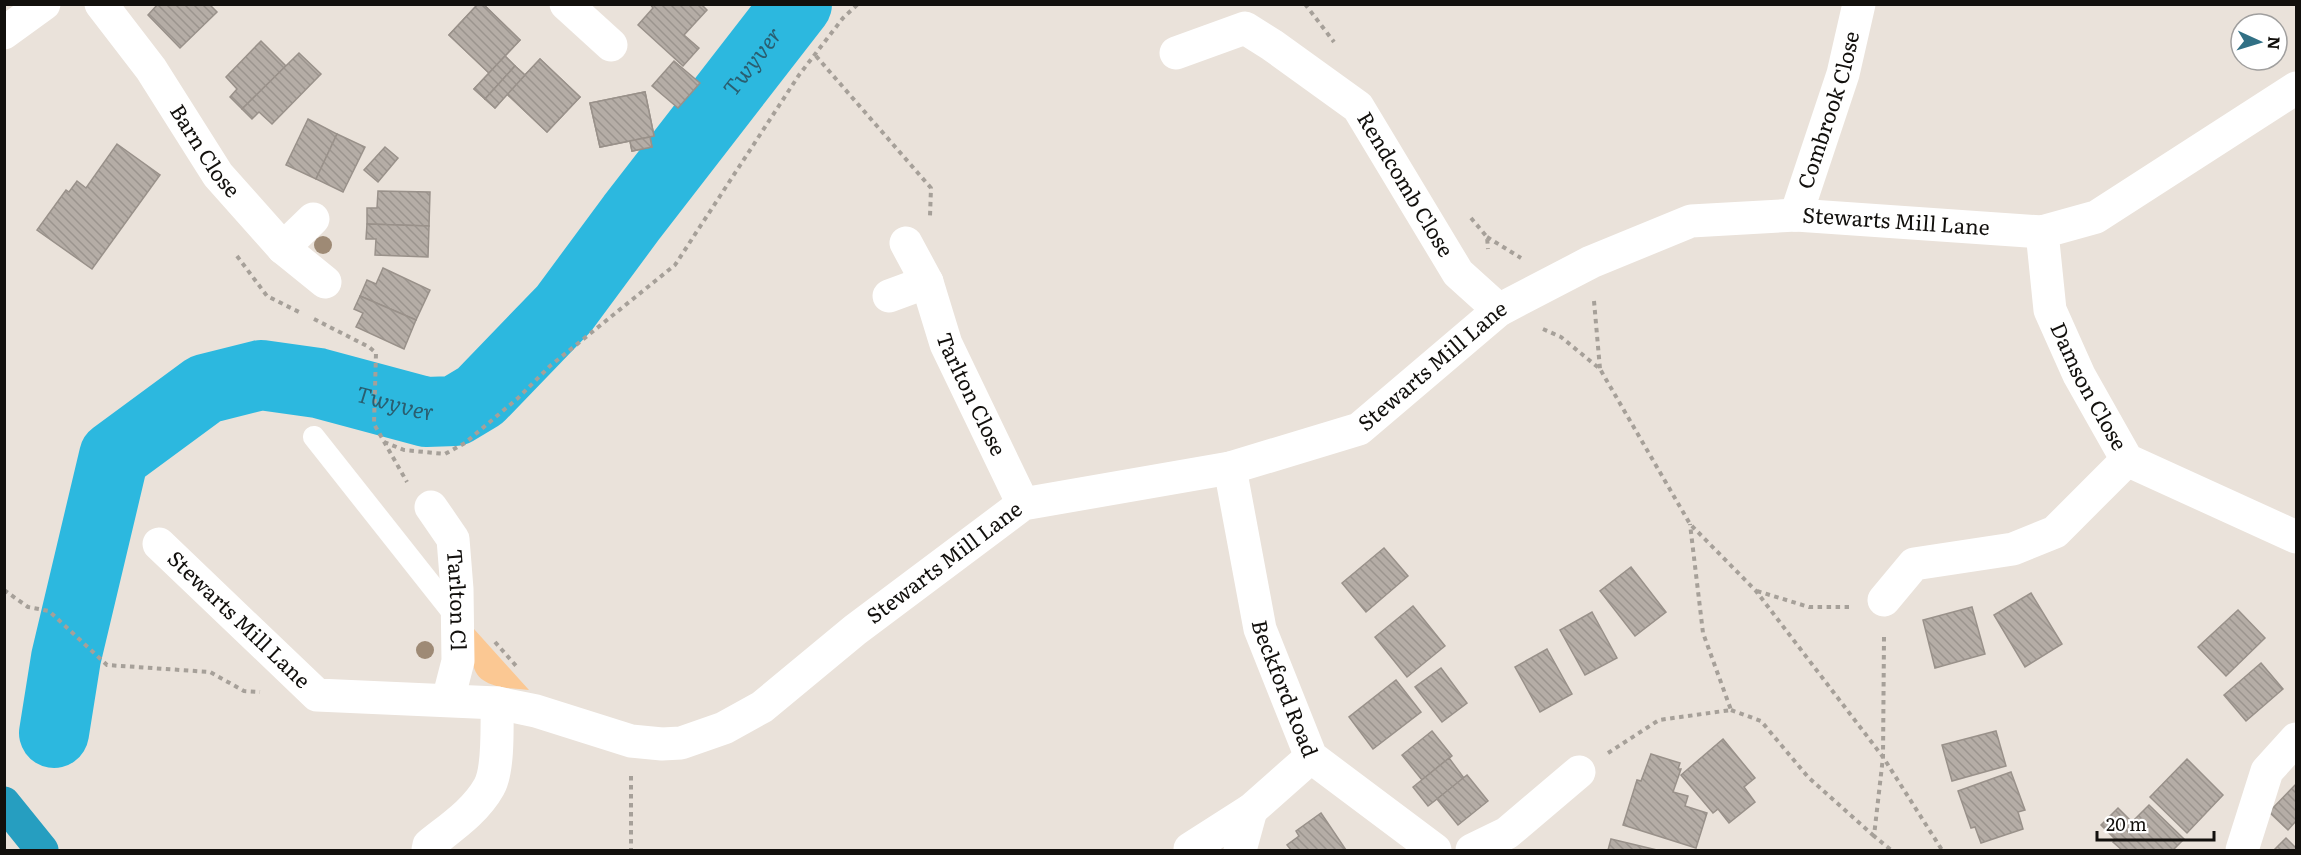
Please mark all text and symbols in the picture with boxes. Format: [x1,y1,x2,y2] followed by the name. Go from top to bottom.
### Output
[2229,12,2289,72] north arrow
[714,19,789,102] water label: Twyver
[1788,28,1865,192] street label: Combrook Close
[2263,36,2287,51] text: N
[164,97,249,203] street label: Barn Close
[1351,105,1463,262] street label: Rendcomb Close
[1802,197,1991,241] street label: Stewarts Mill Lane
[1350,291,1511,437] street label: Stewarts Mill Lane
[2044,317,2136,455] street label: Damson Close
[930,328,1015,460] street label: Tarlton Close
[353,376,434,427] water label: Twyver
[859,492,1027,629] street label: Stewarts Mill Lane
[162,542,319,694] street label: Stewarts Mill Lane
[441,548,476,651] street label: Tarlton Cl
[1246,617,1328,761] street label: Beckford Road
[2097,804,2214,842] scale bar
[2106,810,2147,837] text: 20 m

